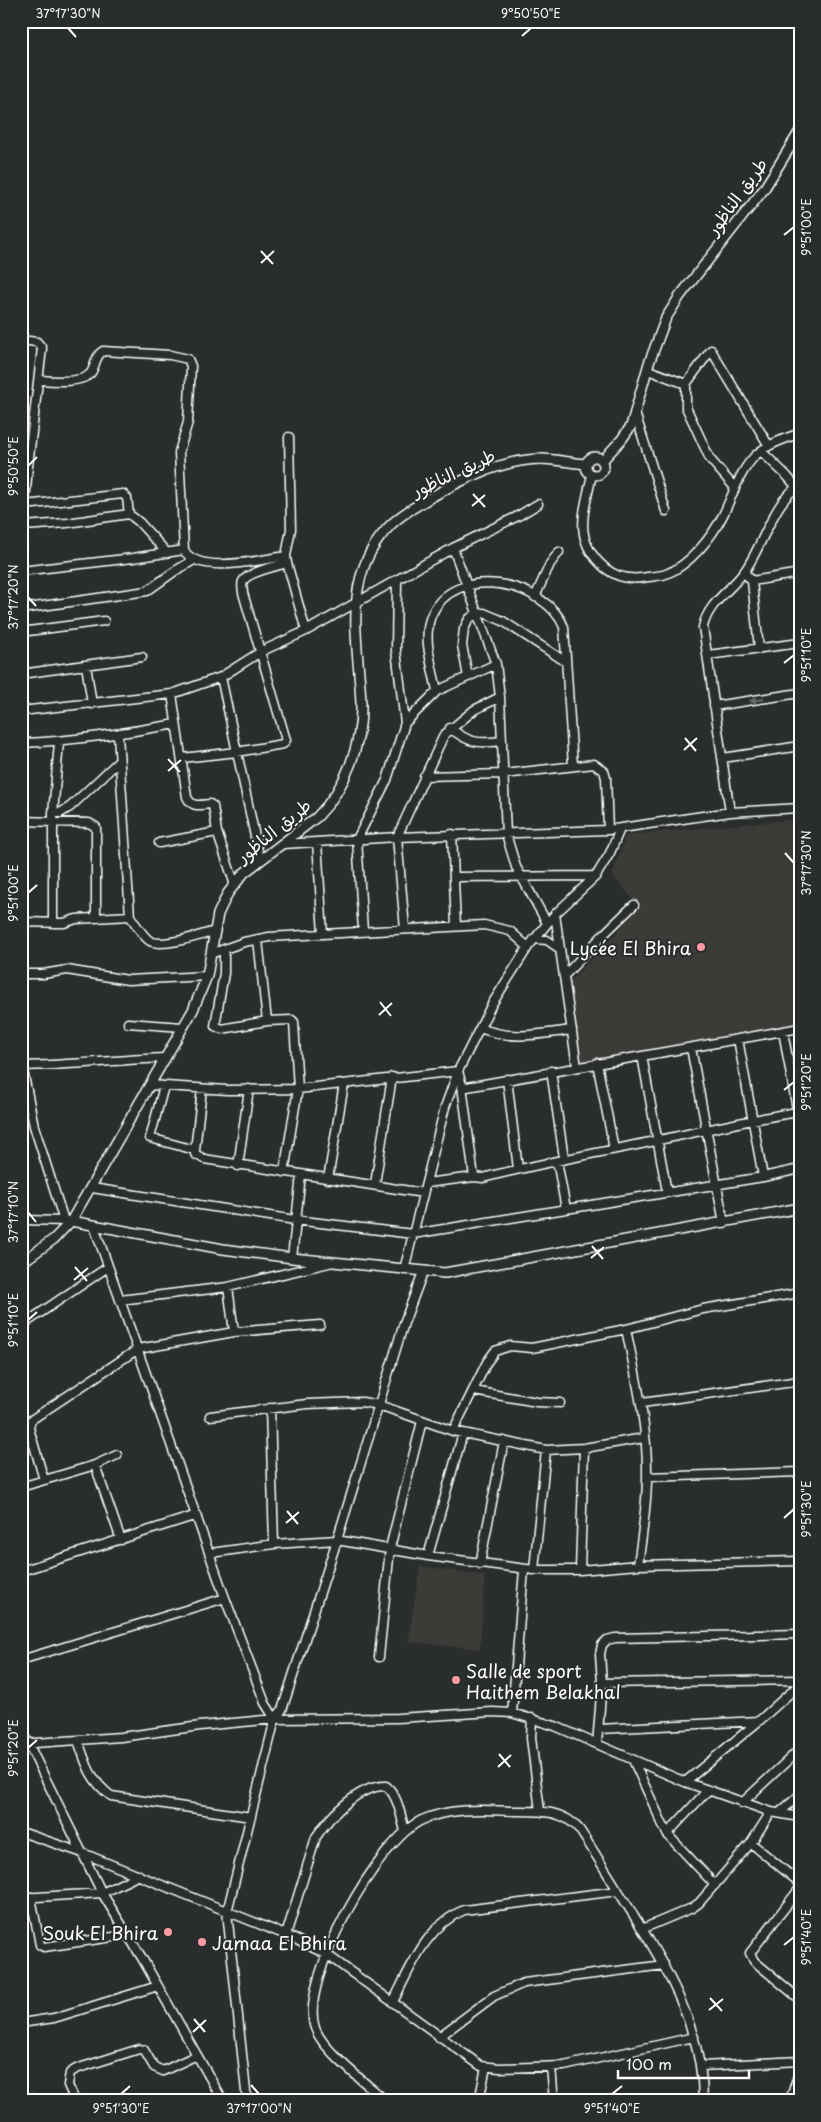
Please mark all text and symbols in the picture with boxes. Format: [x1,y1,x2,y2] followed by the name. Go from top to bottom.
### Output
[35,4,101,22] text: 37°17'30"N
[501,4,561,22] text: 9°50'50"E
[698,152,773,242] street label: طريق الناظور
[797,198,815,256] text: 9°51'00"E
[4,436,22,496] text: 9°50'50"E
[405,441,499,504] street label: طريق الناظور
[4,564,22,630] text: 37°17'20"N
[797,628,815,682] text: 9°51'10"E
[748,696,764,704] one-way arrow
[228,791,316,870] street label: طريق الناظور
[797,830,815,896] text: 37°17'30"N
[4,864,22,922] text: 9°51'00"E
[570,934,692,961] place label: Lycée El Bhira
[695,941,707,953] marker: Lycée El Bhira
[797,1053,815,1111] text: 9°51'20"E
[4,1181,22,1243] text: 37°17'10"N
[4,1293,22,1347] text: 9°51'10"E
[797,1481,815,1537] text: 9°51'30"E
[466,1657,621,1705] place label: Salle de sport Haithem Belakhal
[450,1674,462,1686] marker: Salle de sport Haithem Belakhal
[4,1719,22,1777] text: 9°51'20"E
[797,1909,815,1965] text: 9°51'40"E
[42,1919,159,1946] place label: Souk El Bhira
[162,1926,174,1938] marker: Souk El Bhira
[212,1929,347,1956] place label: Jamaa El Bhira
[196,1936,208,1948] marker: Jamaa El Bhira
[618,2047,750,2079] scale bar
[626,2052,672,2075] text: 100 m
[93,2099,149,2117] text: 9°51'30"E
[226,2099,292,2117] text: 37°17'00"N
[584,2099,640,2117] text: 9°51'40"E

